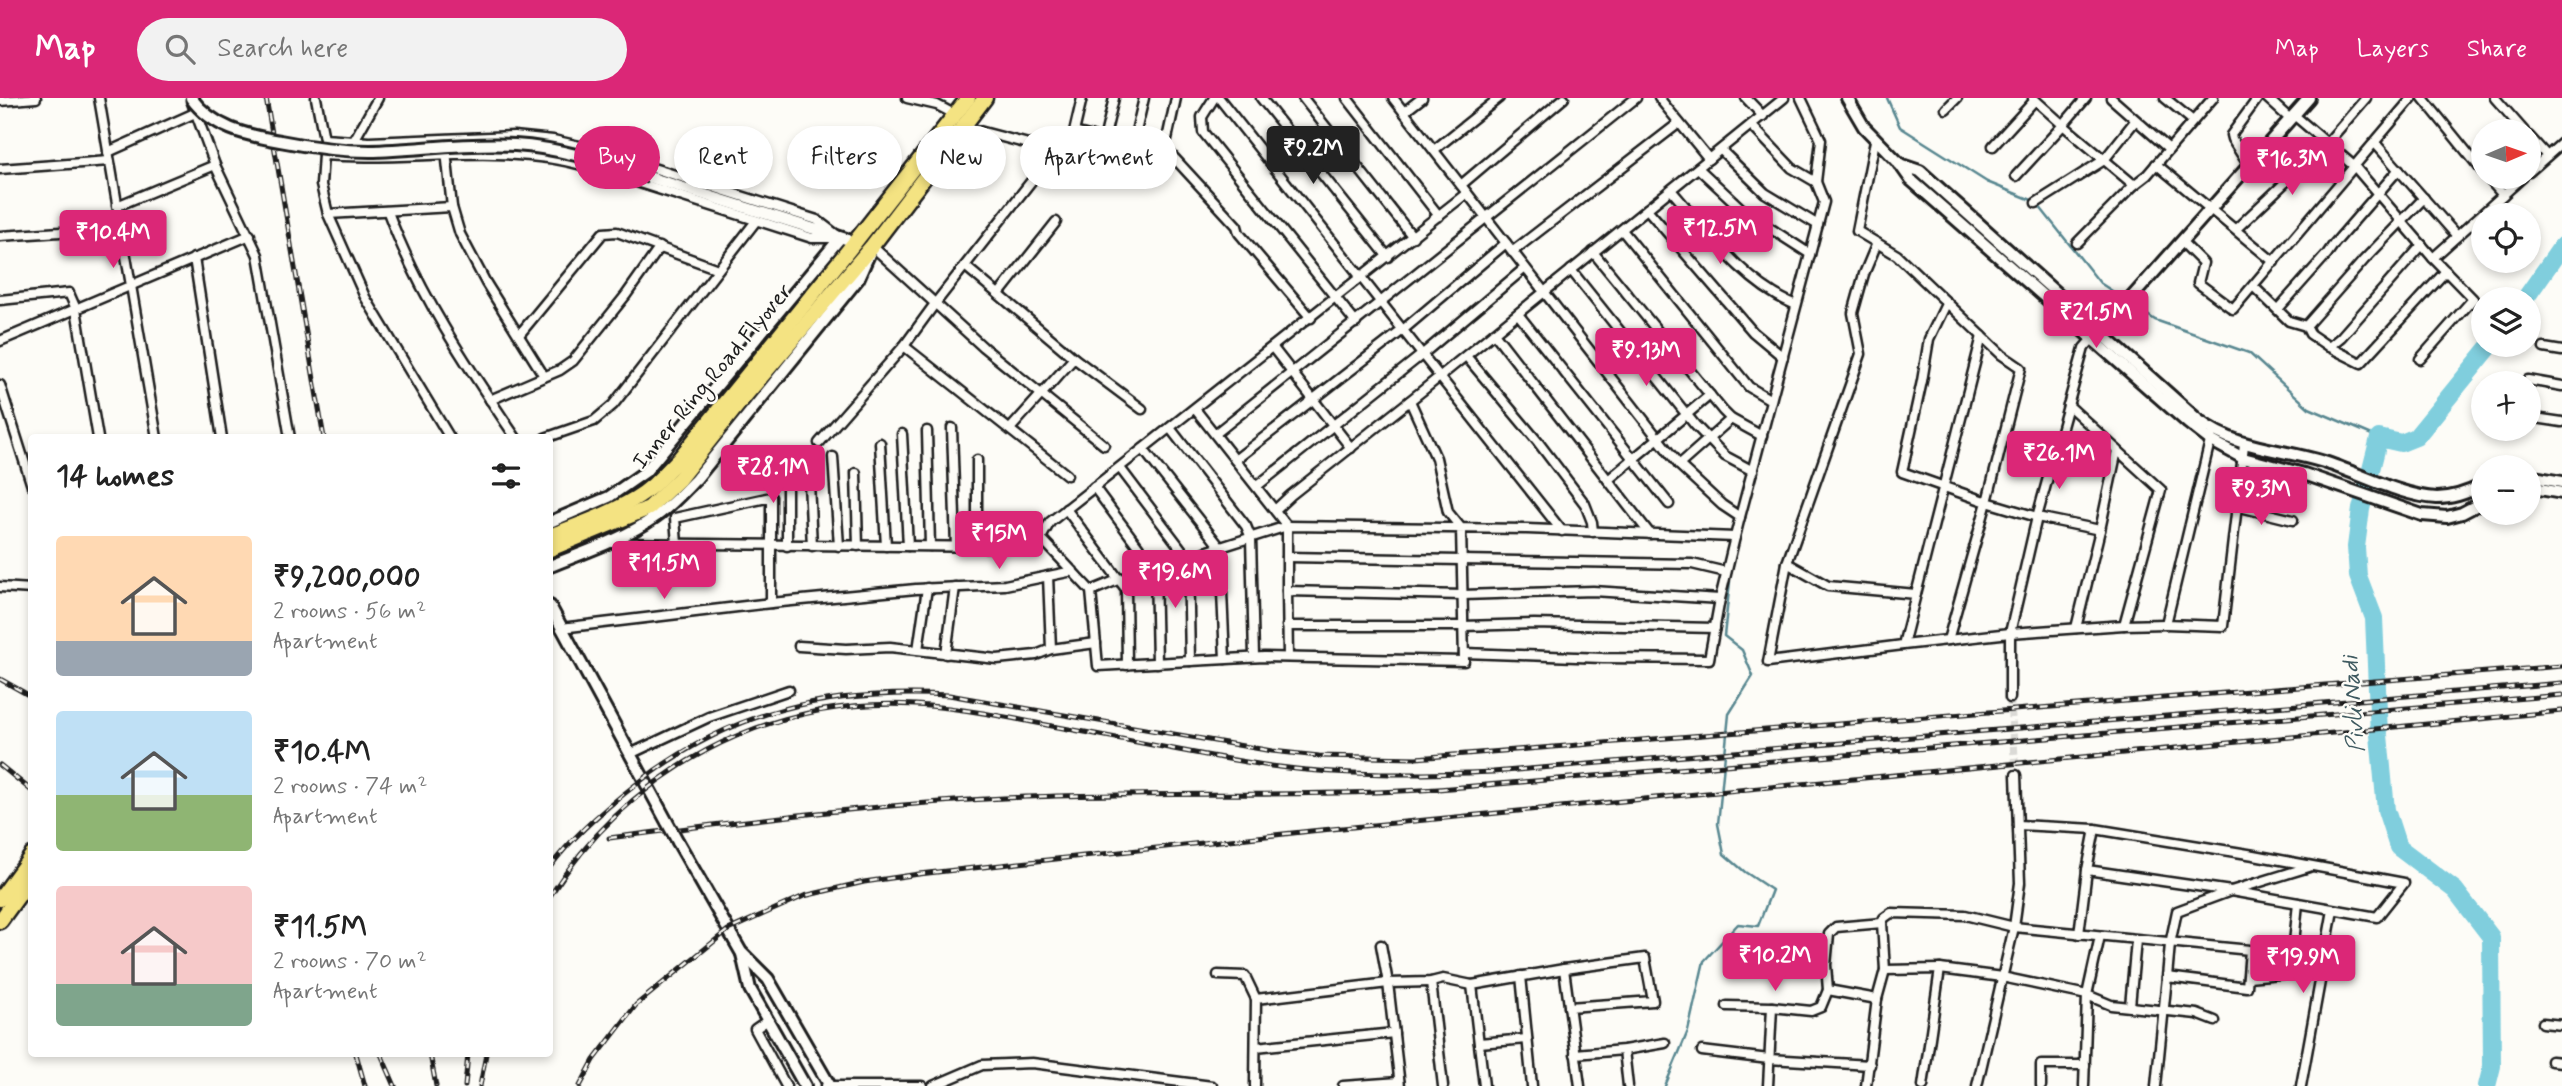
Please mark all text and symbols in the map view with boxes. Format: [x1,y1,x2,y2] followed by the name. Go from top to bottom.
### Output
[137,18,627,81] search box
[35,27,95,71] text: Map
[161,30,199,68] icon: search
[217,32,348,66] text: Search here
[2275,34,2319,65] text: Map
[2357,34,2429,65] text: Layers
[2467,34,2527,65] text: Share
[2471,119,2541,189] north arrow
[2471,119,2541,525] map controls
[574,126,660,189] chip: Buy
[674,126,773,189] chip: Rent
[787,126,902,189] chip: Filters
[916,126,1006,189] chip: New
[1020,126,1177,189] chip: Apartment
[1264,126,1362,186] pin: ₹9.2M
[1283,134,1343,164] text: ₹9.2M
[2235,138,2349,197] pin: ₹16.3M
[2256,145,2328,175] text: ₹16.3M
[2471,203,2541,273] button: locate
[1663,206,1777,266] pin: ₹12.5M
[56,211,170,270] pin: ₹10.4M
[1683,214,1757,244] text: ₹12.5M
[76,218,150,248] text: ₹10.4M
[626,277,802,478] street label: Inner Ring Road Flyover
[2471,287,2541,357] button: layers
[2039,290,2153,350] pin: ₹21.5M
[2059,298,2133,328] text: ₹21.5M
[1589,328,1703,388] pin: ₹9.13M
[1611,336,1681,366] text: ₹9.13M
[2471,371,2541,441] button: +
[2002,432,2116,491] pin: ₹26.1M
[2023,439,2095,469] text: ₹26.1M
[716,446,830,505] pin: ₹28.1M
[737,453,809,483] text: ₹28.1M
[2471,455,2541,525] button: −
[56,457,174,496] text: 14 homes
[487,457,525,495] icon: filters
[2212,468,2310,527] pin: ₹9.3M
[2231,475,2291,505] text: ₹9.3M
[958,512,1040,571] pin: ₹15M
[971,519,1027,549] text: ₹15M
[607,542,721,601] pin: ₹11.5M
[628,549,700,579] text: ₹11.5M
[1118,550,1232,610] pin: ₹19.6M
[273,558,420,597] text: ₹9,200,000
[1138,558,1212,588] text: ₹19.6M
[112,564,196,648] icon: home
[273,597,426,627] text: 2 rooms · 56 m²
[273,627,378,657] text: Apartment
[2335,653,2373,754] water label: Pivli Nadi
[273,733,371,772] text: ₹10.4M
[112,739,196,823] icon: home
[273,772,428,802] text: 2 rooms · 74 m²
[273,802,378,832] text: Apartment
[273,908,367,947] text: ₹11.5M
[112,914,196,998] icon: home
[1718,934,1832,993] pin: ₹10.2M
[2246,936,2360,995] pin: ₹19.9M
[1739,941,1811,971] text: ₹10.2M
[2266,943,2340,973] text: ₹19.9M
[273,947,427,977] text: 2 rooms · 70 m²
[273,977,378,1007] text: Apartment

